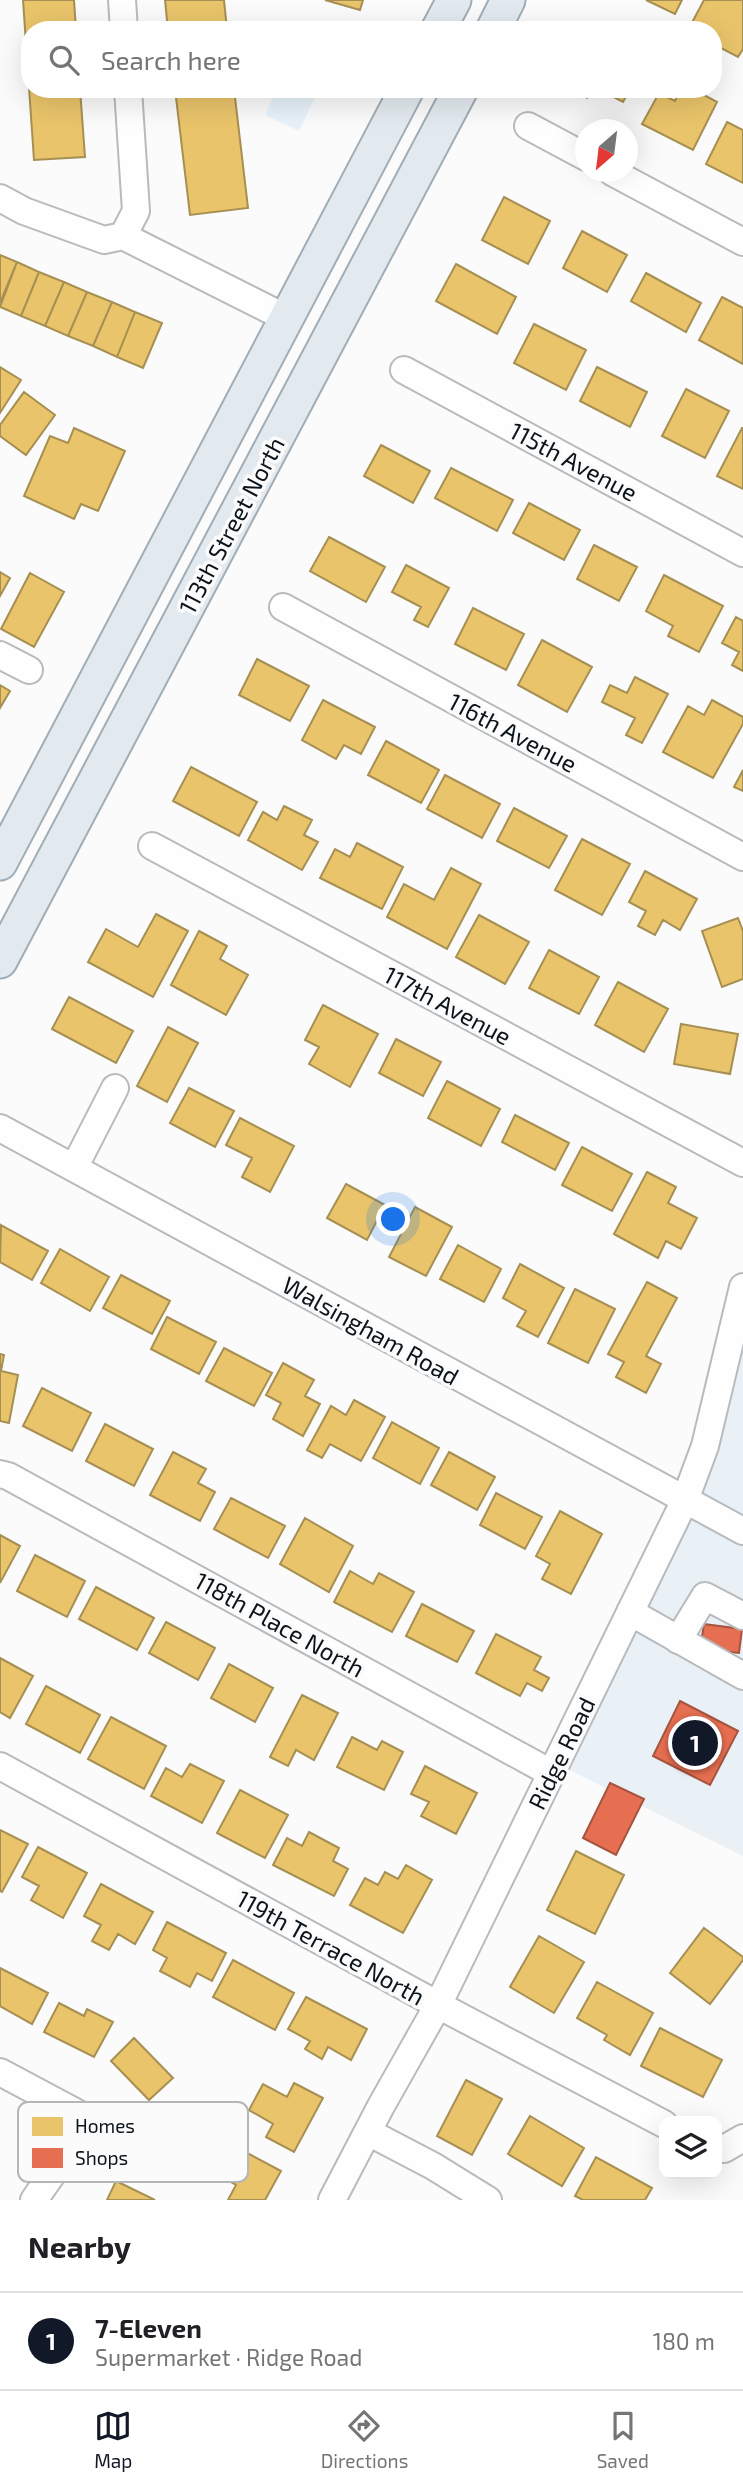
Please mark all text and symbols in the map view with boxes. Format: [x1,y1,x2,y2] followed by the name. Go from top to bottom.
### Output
[21,21,722,98] search box
[45,41,83,79] icon: search
[101,44,241,75] text: Search here
[575,119,638,182] north arrow
[505,415,643,507] street label: 115th Avenue
[172,432,290,618] street label: 113th Street North
[444,686,582,778] street label: 116th Avenue
[380,959,516,1051] street label: 117th Avenue
[376,1202,410,1236] your location
[278,1270,464,1390] street label: Walsingham Road
[190,1565,370,1683] street label: 118th Place North
[521,1692,601,1814] street label: Ridge Road
[672,1717,718,1769] pin: 1
[232,1883,430,2011] street label: 119th Terrace North
[18,2102,248,2182] legend
[75,2114,135,2137] text: Homes
[659,2116,722,2179] map controls
[659,2116,722,2179] button: layers
[75,2146,128,2169] text: Shops
[28,2228,131,2264] text: Nearby
[95,2312,202,2343] text: 7-Eleven
[46,2327,56,2355] text: 1
[653,2327,715,2355] text: 180 m
[95,2343,362,2371] text: Supermarket · Ridge Road
[94,2407,132,2472] tab: Map
[321,2407,408,2472] tab: Directions
[597,2407,649,2472] tab: Saved

